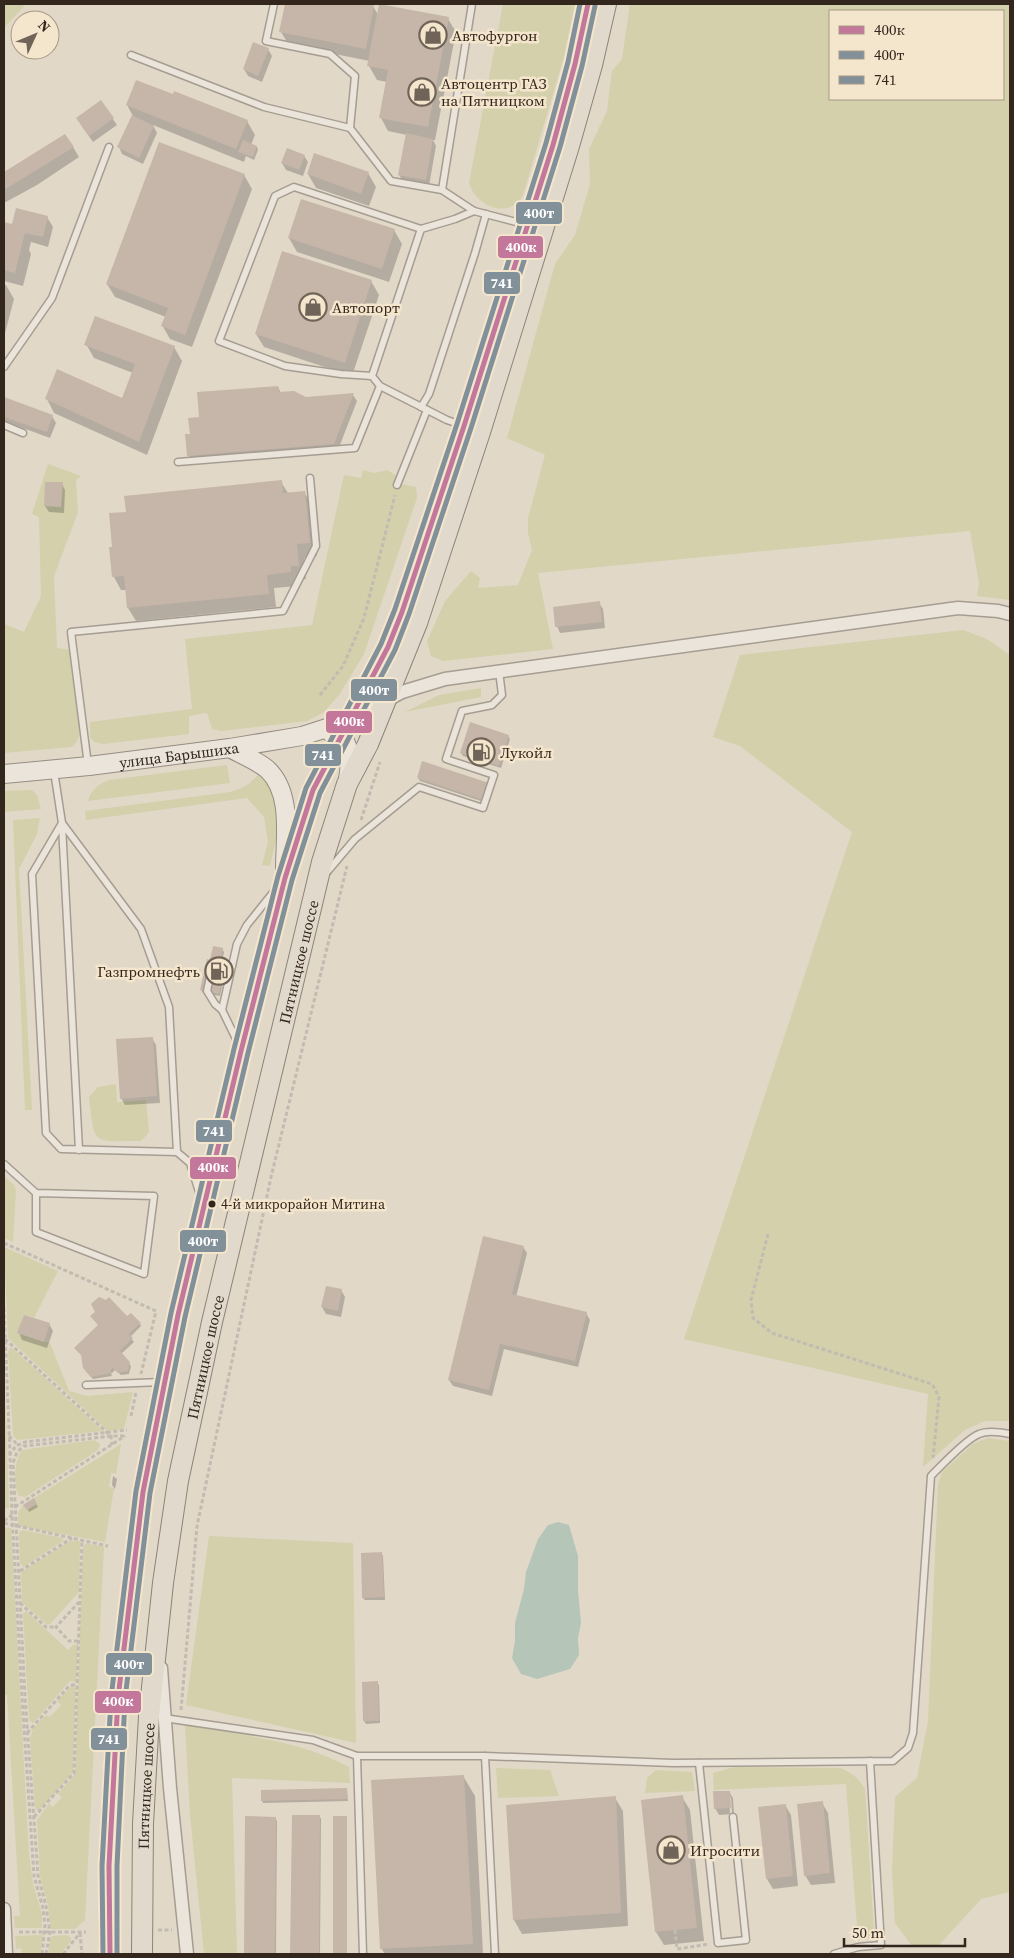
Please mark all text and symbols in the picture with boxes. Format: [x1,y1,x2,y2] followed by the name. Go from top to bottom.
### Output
[10,10,60,60] north arrow
[829,10,1004,100] legend
[34,15,55,37] text: N
[874,19,906,40] text: 400к
[418,20,448,50] shop icon: Автофургон
[452,25,538,46] place label: Автофургон
[874,44,905,65] text: 400т
[874,69,897,90] text: 741
[441,73,547,111] place label: Автоцентр ГАЗ на Пятницком
[407,77,437,107] shop icon: Автоцентр ГАЗ на Пятницком
[515,201,563,225] line badge: 400т
[524,203,554,223] text: 400т
[497,235,544,259] line badge: 400к
[506,237,537,257] text: 400к
[483,271,521,295] line badge: 741
[491,273,513,293] text: 741
[298,292,328,322] shop icon: Автопорт
[332,297,400,318] place label: Автопорт
[350,678,398,702] line badge: 400т
[359,680,389,700] text: 400т
[325,710,373,734] line badge: 400к
[334,711,365,731] text: 400к
[118,736,241,773] street label: улица Барышиха
[466,737,496,767] fuel station icon: Лукойл
[500,742,552,763] place label: Лукойл
[304,743,342,767] line badge: 741
[312,745,334,765] text: 741
[273,897,323,1026] street label: Пятницкое шоссе
[204,956,234,986] fuel station icon: Газпромнефть
[97,961,200,982] place label: Газпромнефть
[195,1119,233,1143] line badge: 741
[203,1121,225,1141] text: 741
[189,1156,237,1180] line badge: 400к
[198,1157,229,1177] text: 400к
[221,1194,386,1214] place label: 4-й микрорайон Митина
[207,1199,217,1209] marker: 4-й микрорайон Митина
[179,1229,227,1253] line badge: 400т
[188,1231,218,1251] text: 400т
[181,1292,229,1421] street label: Пятницкое шоссе
[105,1652,153,1676] line badge: 400т
[114,1654,144,1674] text: 400т
[94,1690,142,1714] line badge: 400к
[103,1691,134,1711] text: 400к
[132,1722,159,1849] street label: Пятницкое шоссе
[90,1727,128,1751] line badge: 741
[98,1729,120,1749] text: 741
[656,1835,686,1865] shop icon: Игросити
[690,1840,760,1861] place label: Игросити
[844,1916,965,1948] scale bar
[852,1922,884,1943] text: 50 m

